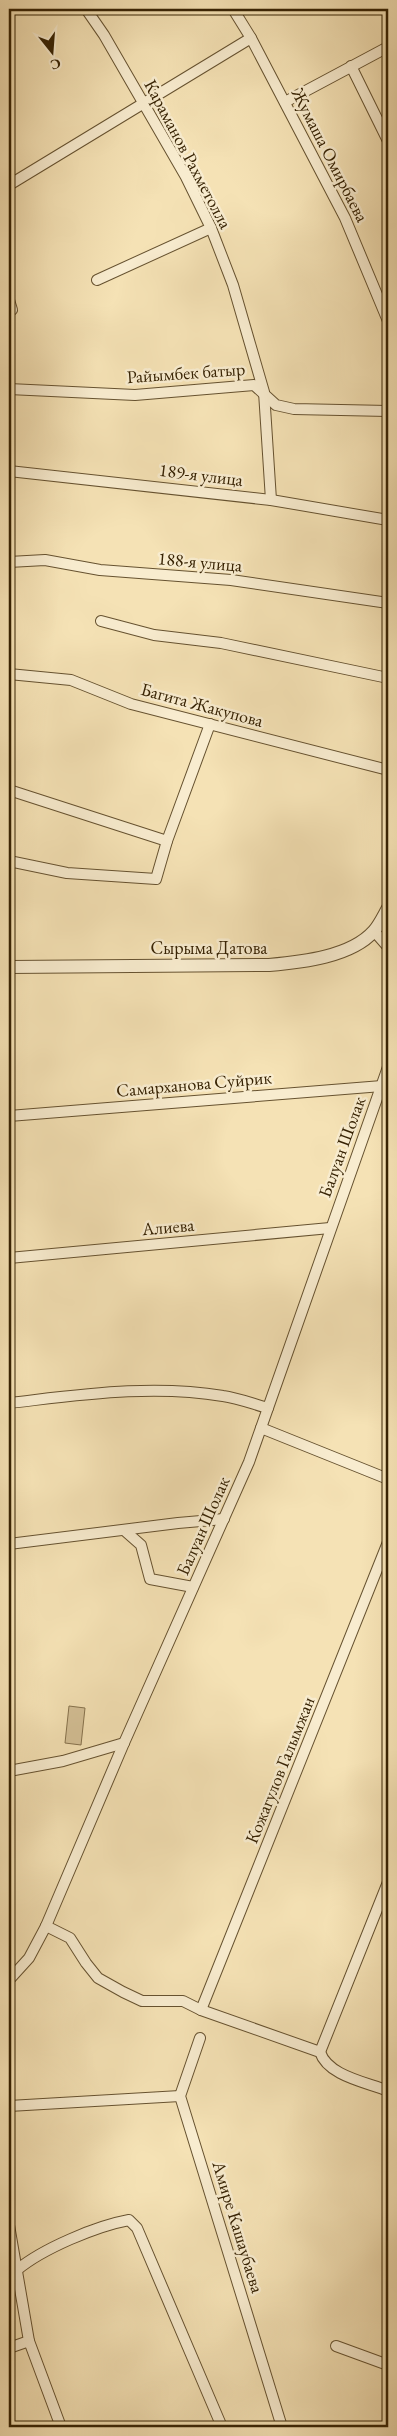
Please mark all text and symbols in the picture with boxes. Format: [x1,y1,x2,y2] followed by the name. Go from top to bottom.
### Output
[28,28,78,78] north arrow
[48,54,63,75] text: С
[139,75,238,233] street label: Караманов Рахметолла
[286,83,375,226] street label: Жумаша Омирбаева
[126,357,246,388] street label: Райымбек батыр
[158,458,245,491] street label: 189-я улица
[157,546,244,577] street label: 188-я улица
[138,677,267,732] street label: Багита Жакупова
[150,936,268,959] street label: Сырыма Датова
[115,1065,273,1102] street label: Самарханова Суйрик
[313,1093,371,1200] street label: Балуан Шолак
[140,1213,196,1240] street label: Алиева
[171,1472,235,1579] street label: Балуан Шолак
[240,1693,320,1847] street label: Кожагулов Галымжан
[207,2157,270,2296] street label: Амире Кашаубаева

